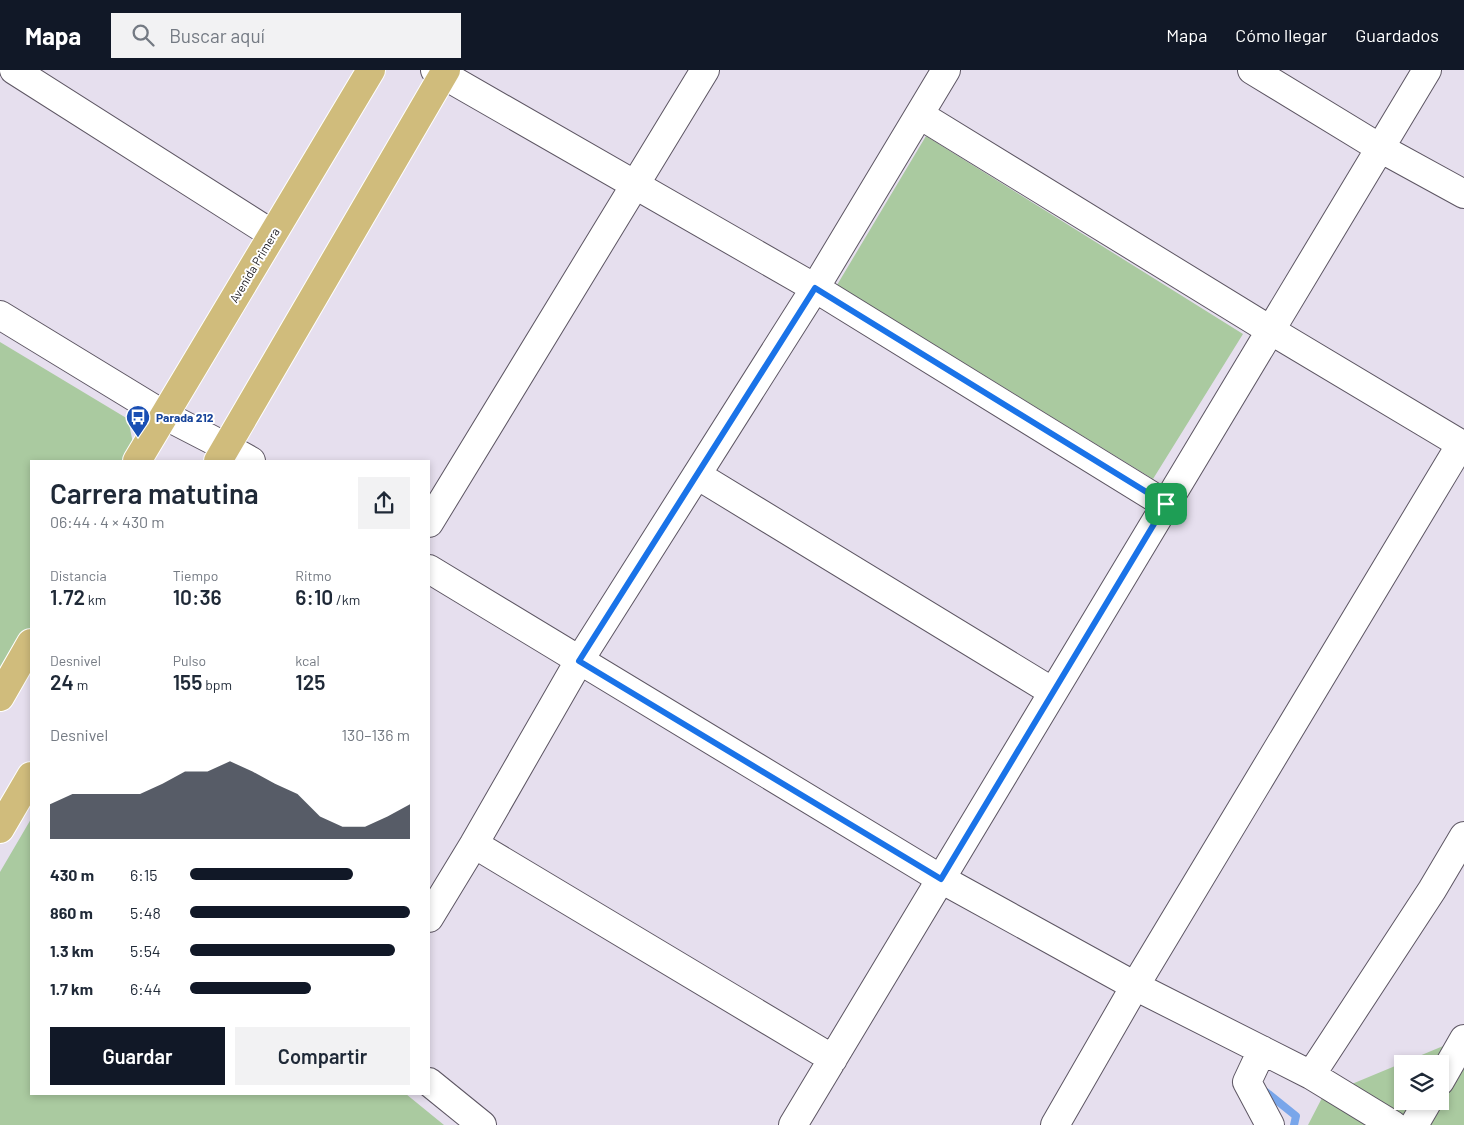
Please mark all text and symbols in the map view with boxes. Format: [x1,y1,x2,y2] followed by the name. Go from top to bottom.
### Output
[111,13,461,58] search box
[25,21,81,50] text: Mapa
[129,21,157,49] icon: search
[169,24,265,47] text: Buscar aquí
[1166,24,1207,46] text: Mapa
[1235,24,1327,46] text: Cómo llegar
[1355,24,1439,46] text: Guardados
[226,225,282,305] street label: Avenida Primera
[125,404,151,438] bus stop icon: Parada 212
[156,410,214,424] place label: Parada 212
[50,476,259,510] text: Carrera matutina
[358,477,410,529] button: share
[1145,483,1187,525] pin
[1152,490,1180,518] icon: arrive
[50,512,165,531] text: 06:44 · 4 × 430 m
[50,567,107,584] text: Distancia
[173,567,218,584] text: Tiempo
[295,567,332,584] text: Ritmo
[50,584,85,609] text: 1.72
[173,584,222,609] text: 10:36
[295,584,333,609] text: 6:10
[85,591,106,608] text: km
[333,591,360,608] text: /km
[50,652,101,669] text: Desnivel
[173,652,206,669] text: Pulso
[295,652,320,669] text: kcal
[50,669,74,694] text: 24
[173,669,202,694] text: 155
[295,669,325,694] text: 125
[74,676,88,693] text: m
[202,676,232,693] text: bpm
[50,725,108,744] text: Desnivel
[341,725,410,744] text: 130–136 m
[50,865,94,884] text: 430 m
[130,865,158,884] text: 6:15
[50,903,93,922] text: 860 m
[130,903,161,922] text: 5:48
[50,941,94,960] text: 1.3 km
[130,941,161,960] text: 5:54
[50,979,93,998] text: 1.7 km
[130,979,161,998] text: 6:44
[50,1027,225,1085] button: Guardar
[235,1027,410,1085] button: Compartir
[1394,1055,1449,1110] map controls
[1394,1055,1449,1110] button: layers

